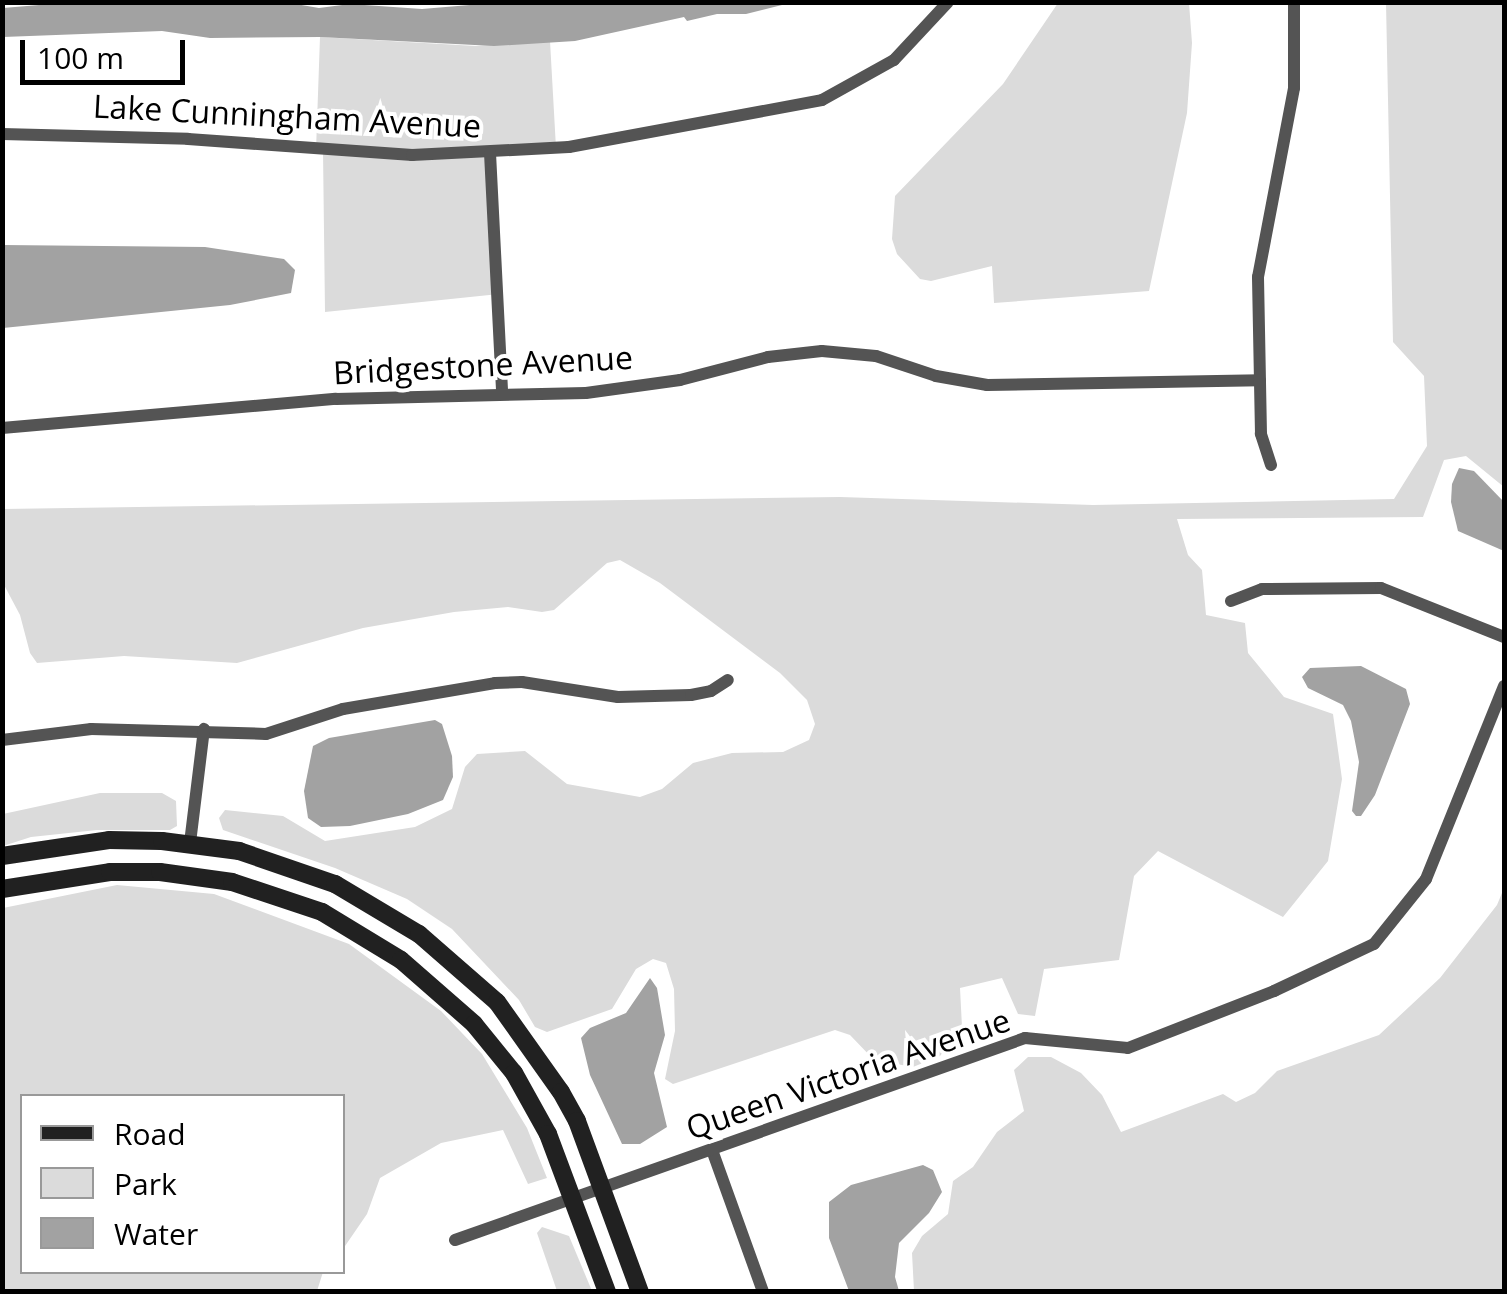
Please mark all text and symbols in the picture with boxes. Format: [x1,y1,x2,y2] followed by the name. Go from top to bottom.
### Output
[25,20,190,82] scale bar
[37,37,124,78] text: 100 m
[92,87,482,145] street label: Lake Cunningham Avenue
[332,338,634,392] street label: Bridgestone Avenue
[681,1000,1015,1148] street label: Queen Victoria Avenue
[20,1094,345,1274] legend
[114,1113,186,1154] text: Road
[114,1163,177,1204] text: Park
[114,1213,198,1254] text: Water

